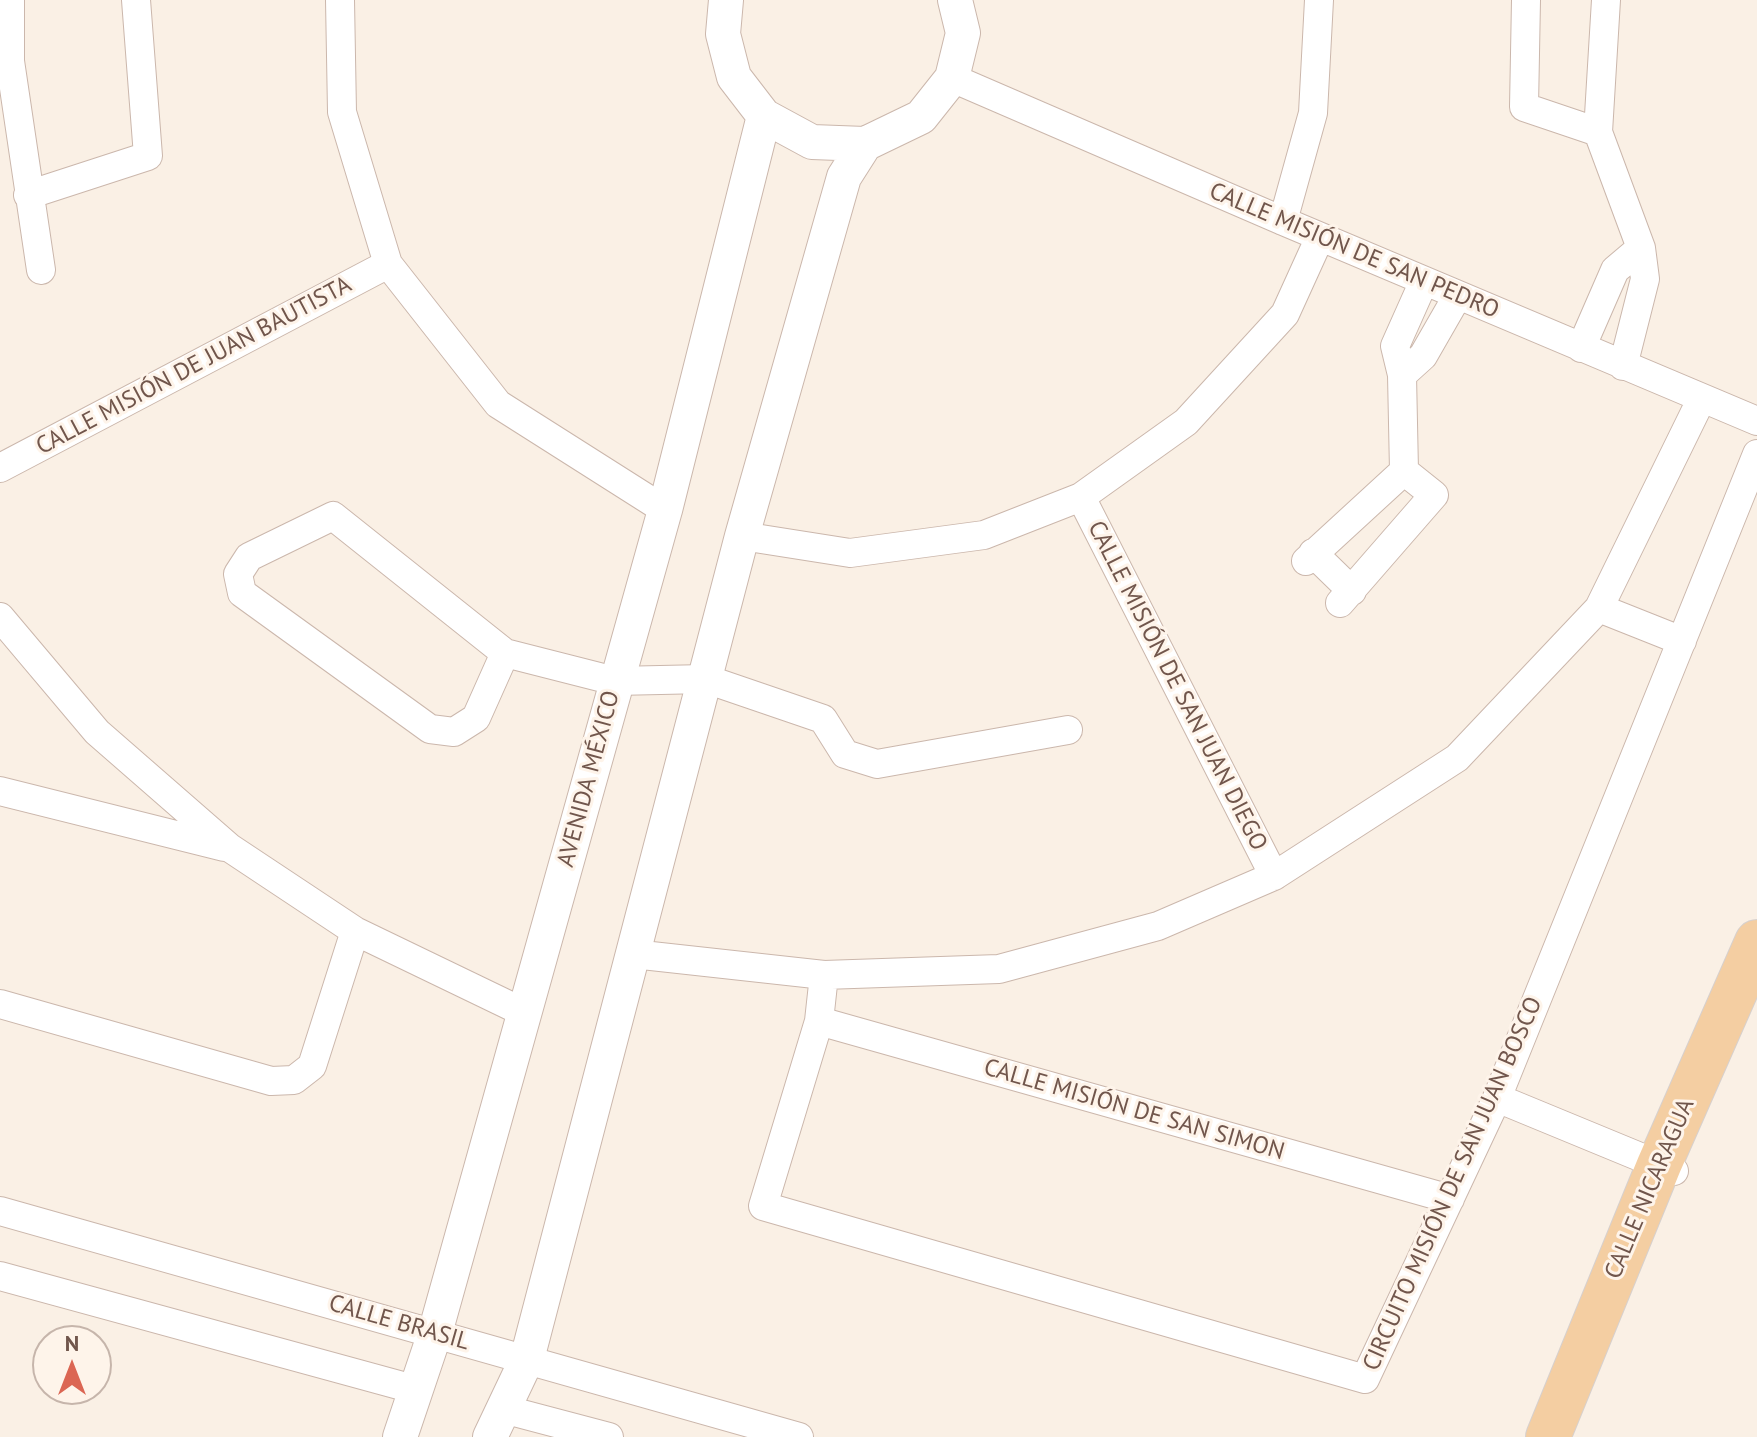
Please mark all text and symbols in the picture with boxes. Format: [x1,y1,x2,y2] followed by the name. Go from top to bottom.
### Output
[1205,177,1503,325] street label: CALLE MISIÓN DE SAN PEDRO
[32,271,356,461] street label: CALLE MISIÓN DE JUAN BAUTISTA
[1081,516,1273,856] street label: CALLE MISIÓN DE SAN JUAN DIEGO
[552,688,626,870] street label: AVENIDA MÉXICO
[1357,993,1549,1375] street label: CIRCUITO MISIÓN DE SAN JUAN BOSCO
[980,1053,1288,1167] street label: CALLE MISIÓN DE SAN SIMON
[1599,1095,1701,1283] street label: CALLE NICARAGUA
[325,1289,473,1357] street label: CALLE BRASIL
[32,1325,112,1405] north arrow
[65,1329,79,1357] text: N

